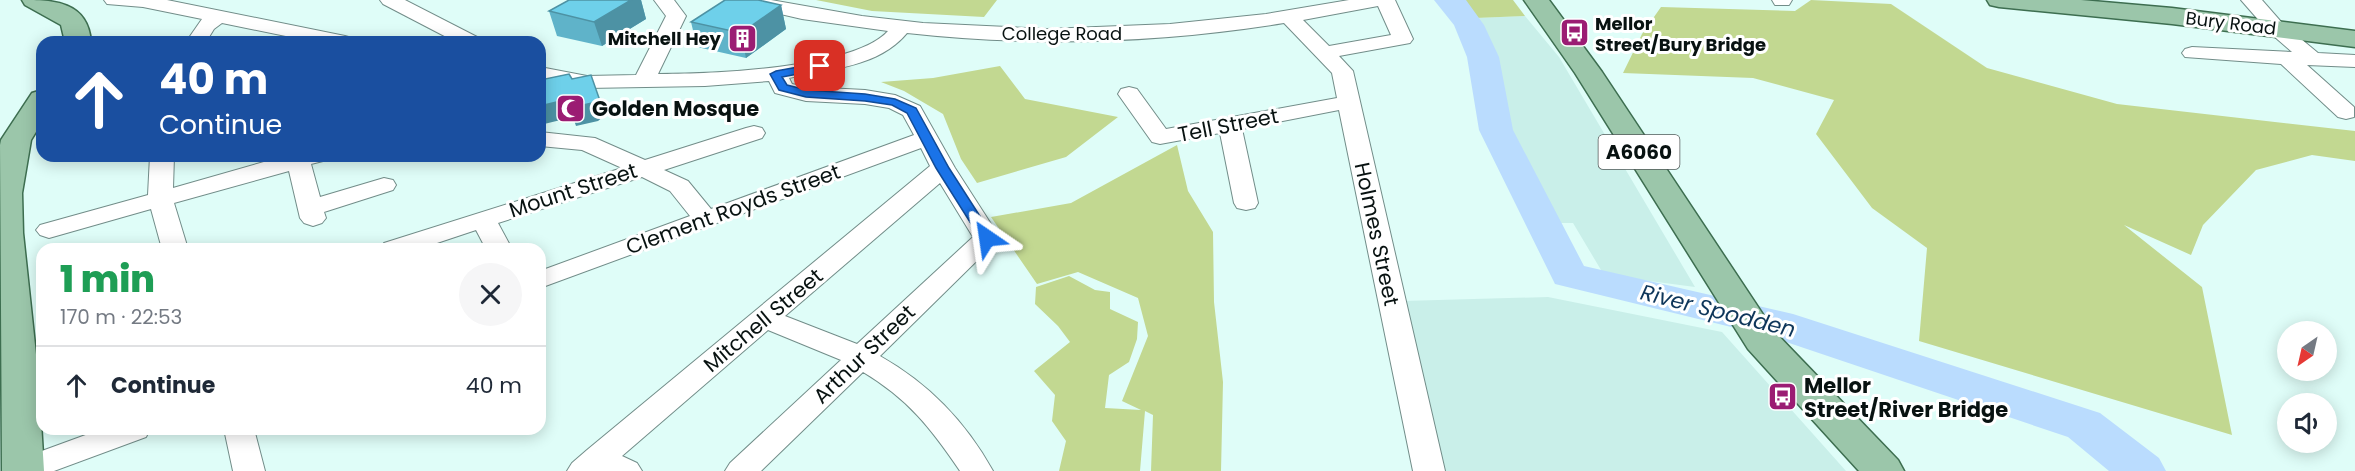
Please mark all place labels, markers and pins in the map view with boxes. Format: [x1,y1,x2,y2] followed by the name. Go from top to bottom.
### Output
[1595,11,1766,57] place label: Mellor Street/Bury Bridge
[1558,17,1590,49] bus stop icon: Mellor Street/Bury Bridge
[726,22,758,54] building icon: Mitchell Hey
[608,26,722,51] place label: Mitchell Hey
[794,40,845,91] pin
[555,92,587,124] mosque icon: Golden Mosque
[592,94,759,123] place label: Golden Mosque
[1804,371,2008,424] place label: Mellor Street/River Bridge
[1767,381,1799,413] bus stop icon: Mellor Street/River Bridge

